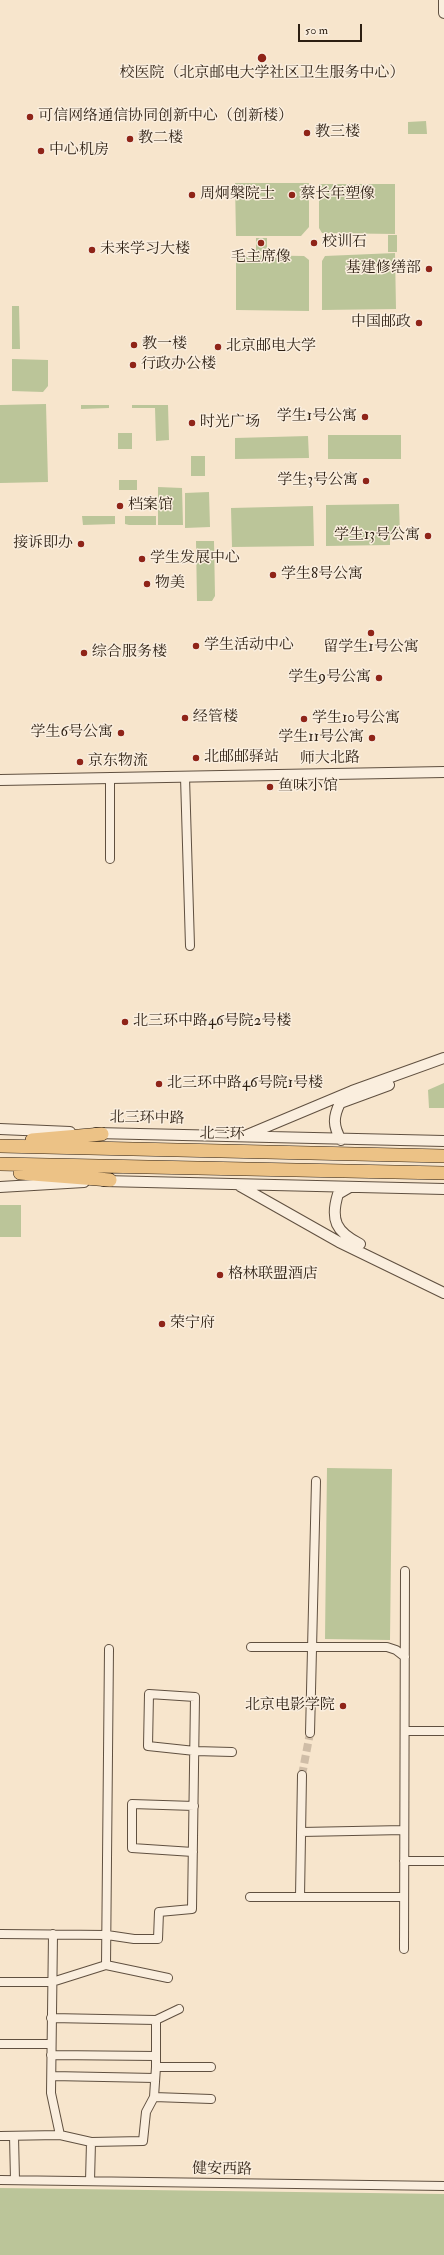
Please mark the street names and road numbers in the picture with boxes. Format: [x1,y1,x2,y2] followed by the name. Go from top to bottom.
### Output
[300,749,360,769] street label: 师大北路
[109,1109,185,1129] street label: 北三环中路
[199,1126,245,1144] street label: 北三环
[192,2160,252,2180] street label: 健安西路

